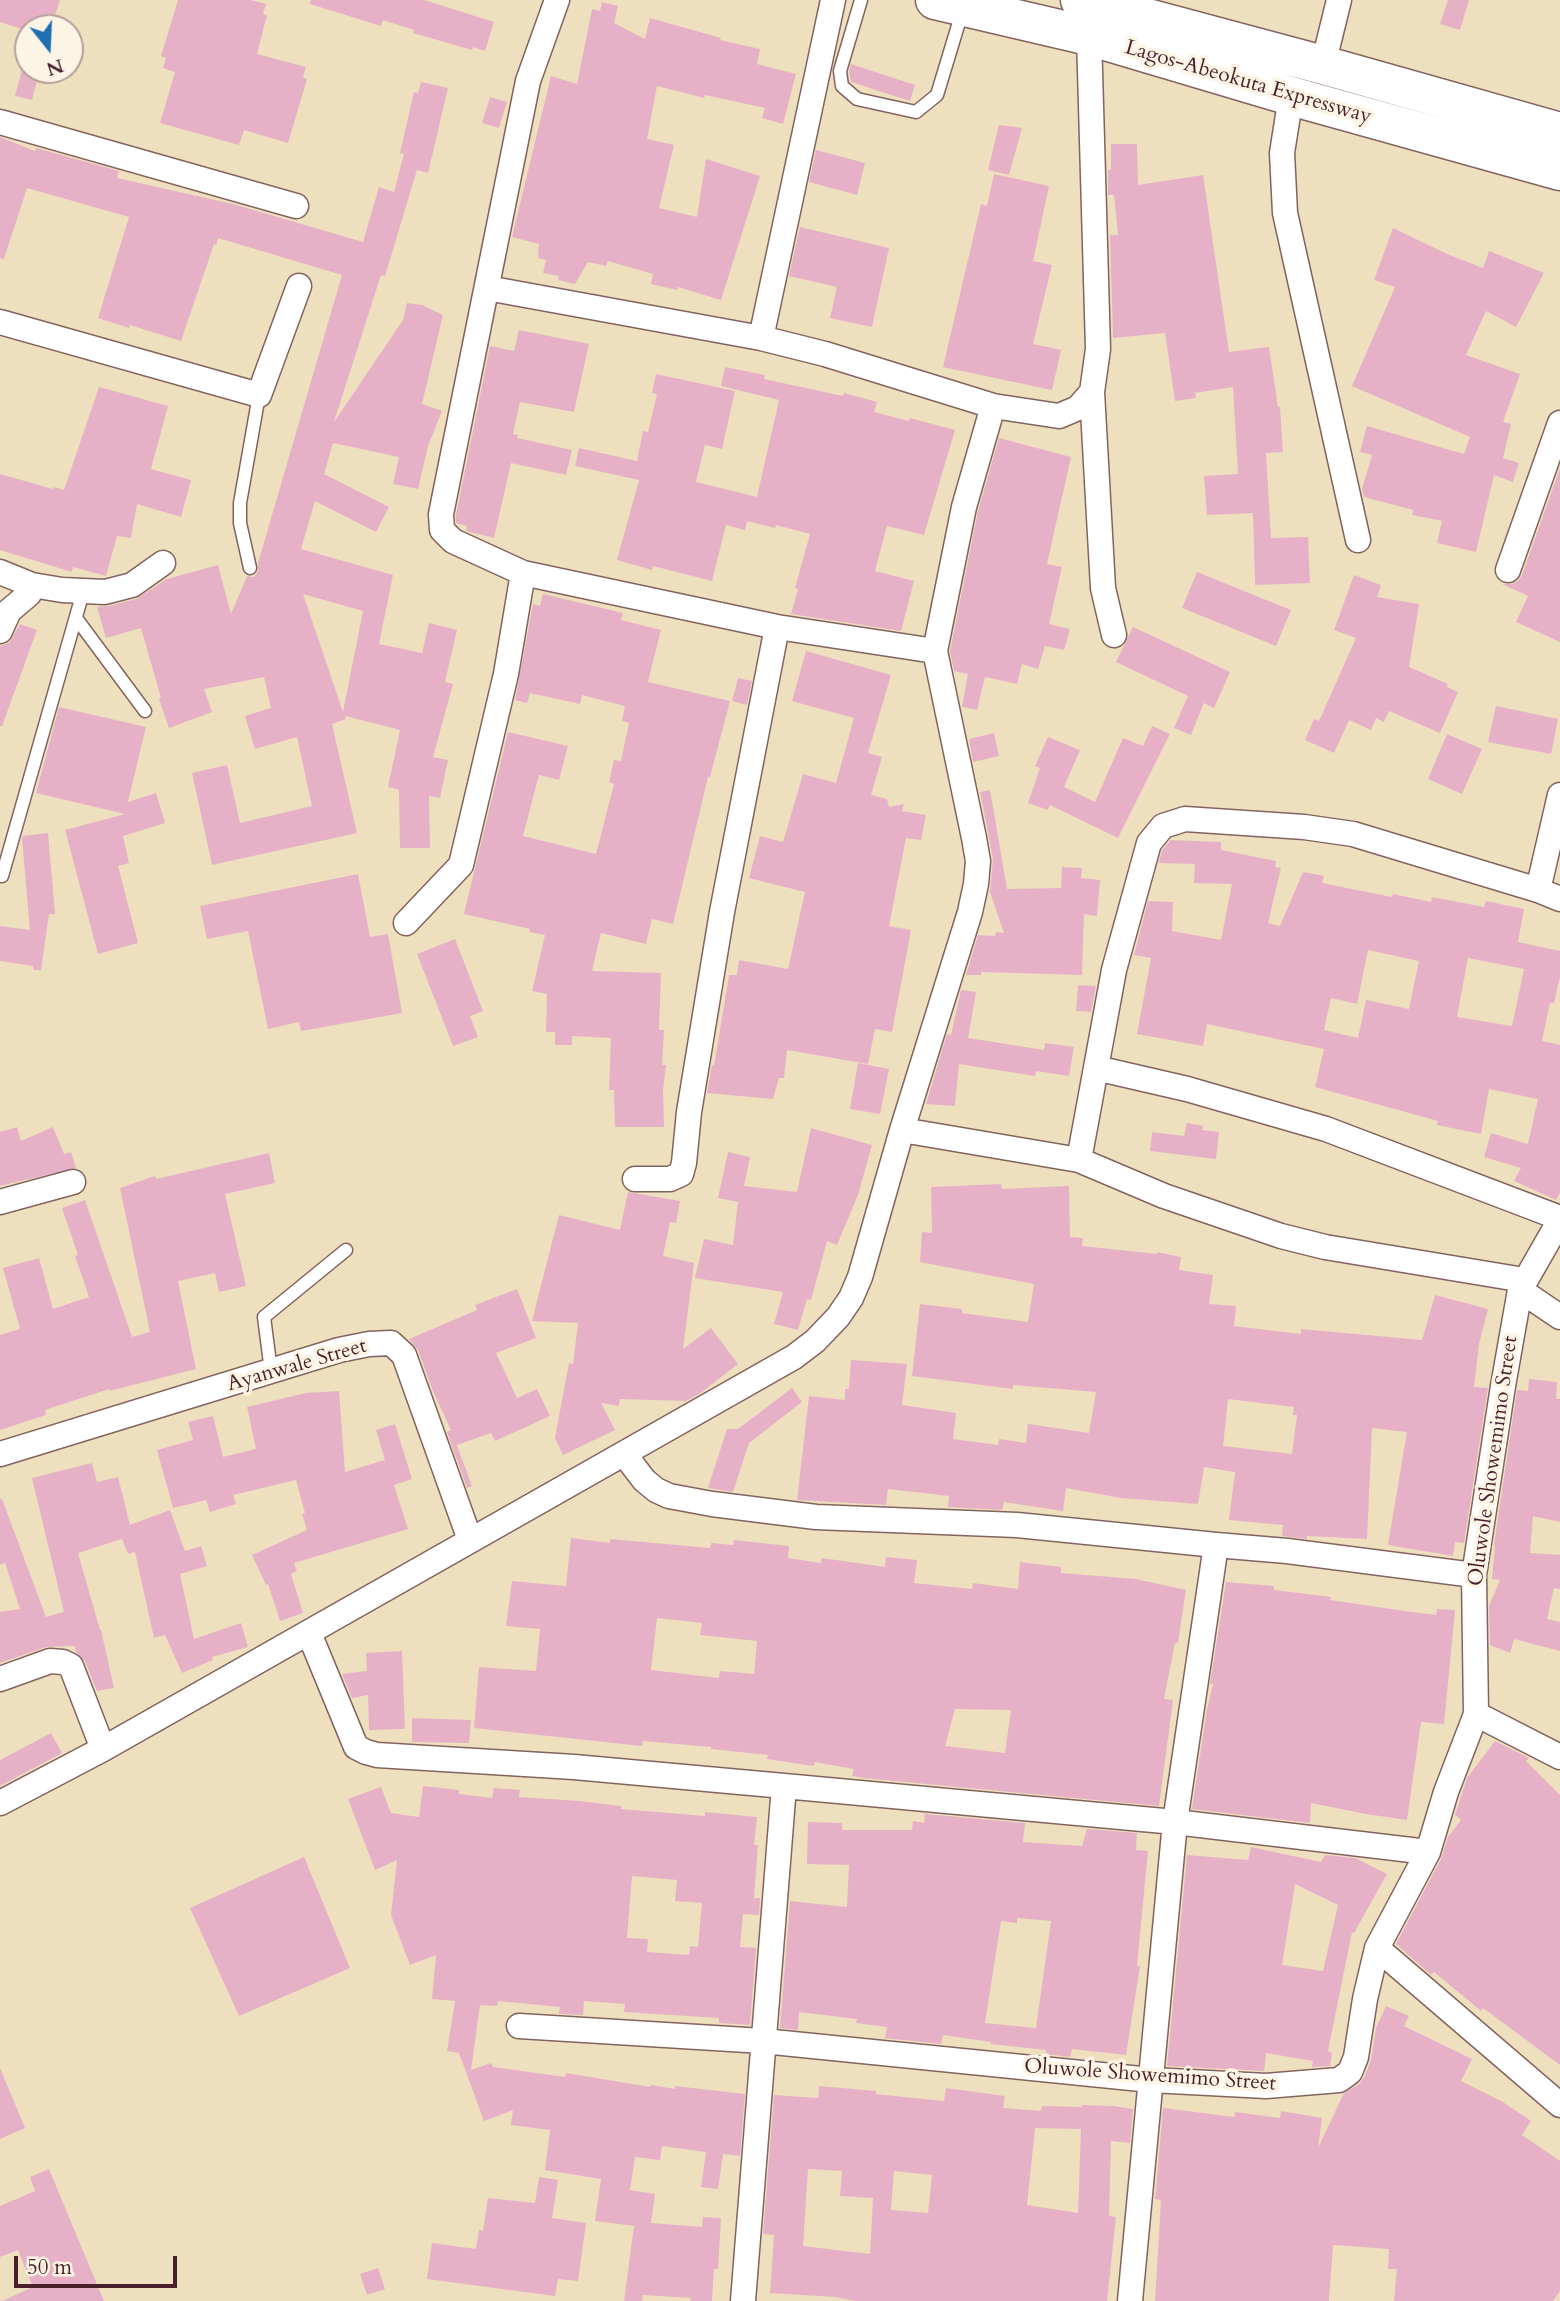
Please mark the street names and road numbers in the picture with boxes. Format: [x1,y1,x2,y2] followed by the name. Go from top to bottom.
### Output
[1122,36,1374,130] street label: Lagos-Abeokuta Expressway
[224,1334,370,1398] street label: Ayanwale Street
[1464,1334,1524,1588] street label: Oluwole Showemimo Street
[1023,2055,1277,2097] street label: Oluwole Showemimo Street

